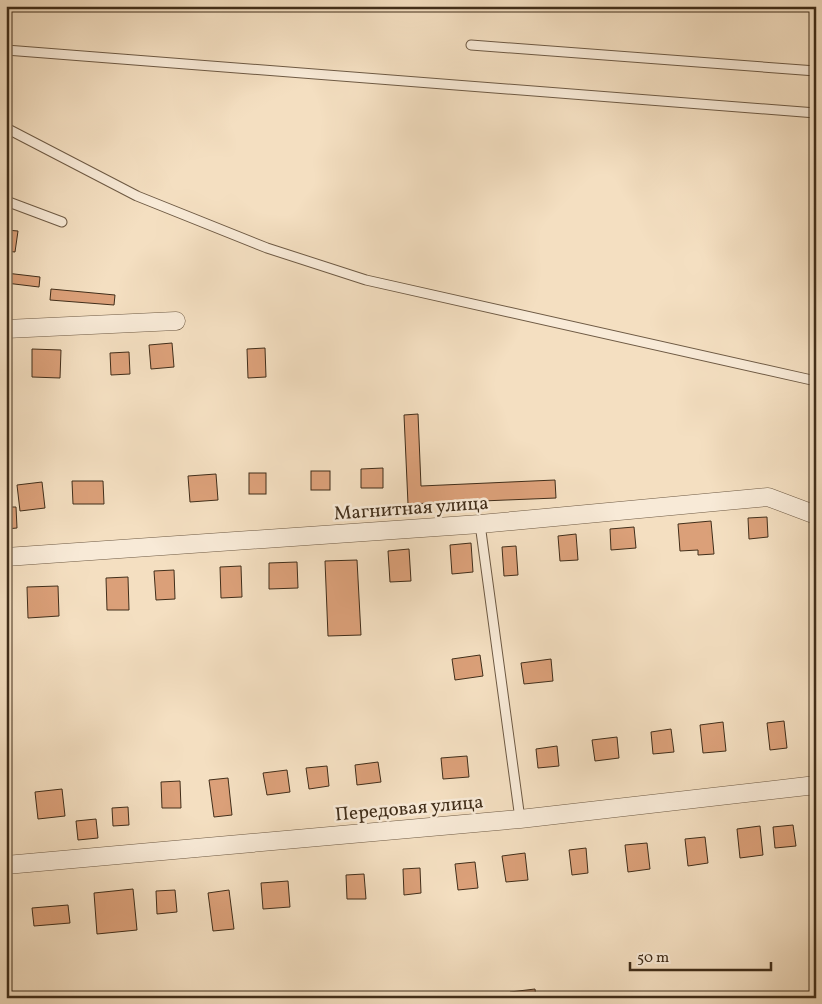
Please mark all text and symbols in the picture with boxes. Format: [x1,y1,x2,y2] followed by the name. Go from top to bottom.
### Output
[333,491,489,527] street label: Магнитная улица
[334,790,485,828] street label: Передовая улица
[630,939,771,971] scale bar
[637,948,669,969] text: 50 m

